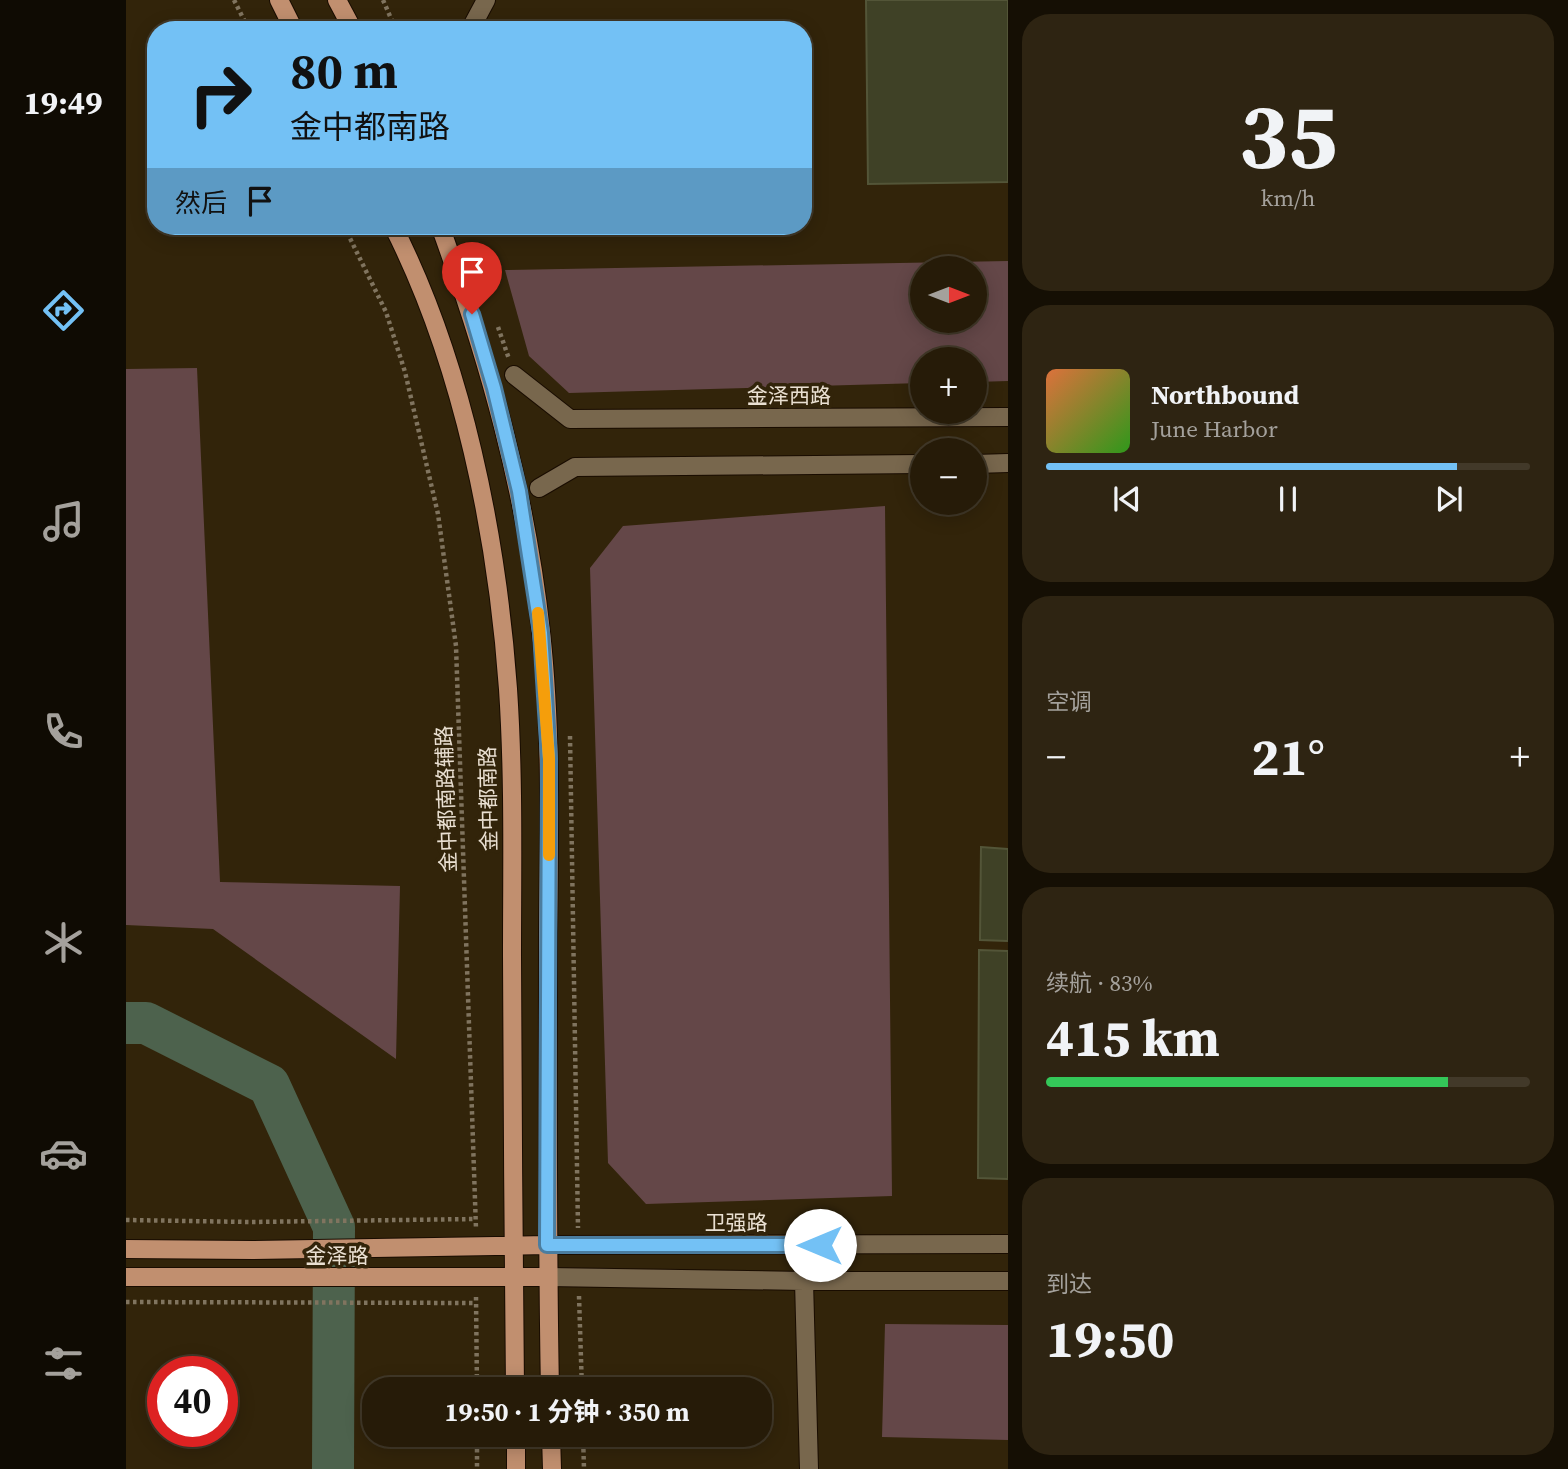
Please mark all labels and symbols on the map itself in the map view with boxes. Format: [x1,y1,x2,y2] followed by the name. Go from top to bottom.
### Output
[442,242,502,314] pin
[910,256,987,332] north arrow
[747,381,831,410] street label: 金泽西路
[429,725,463,873] street label: 金中都南路辅路
[473,746,503,852] street label: 金中都南路
[705,1208,768,1237] street label: 卫强路
[783,1208,857,1282] position arrow
[306,1241,369,1270] street label: 金泽路
[147,1356,238,1447] speed limit sign: 40

